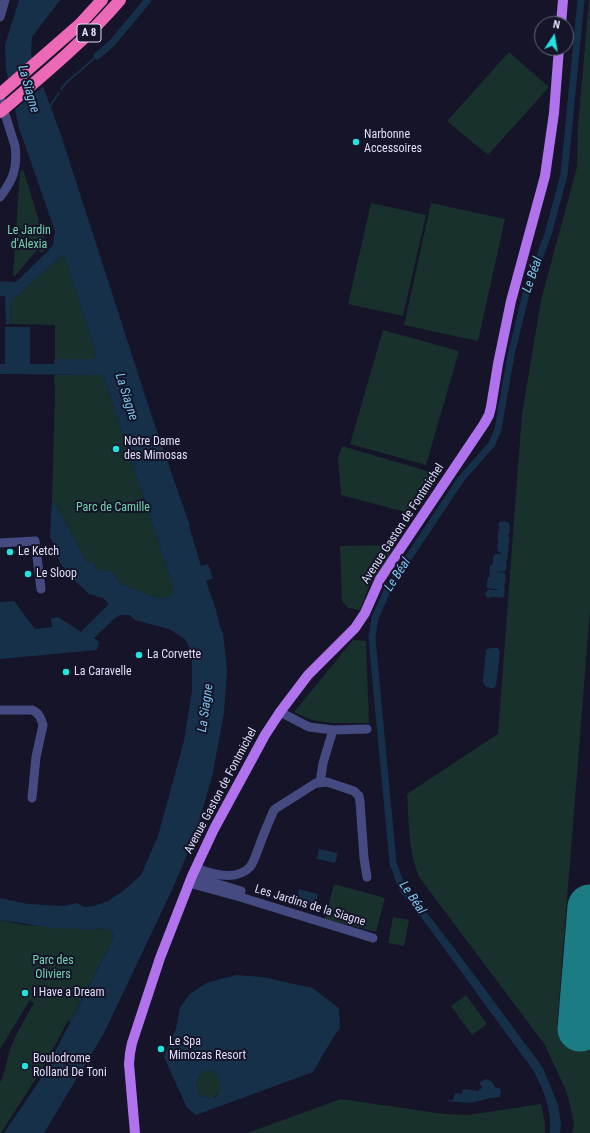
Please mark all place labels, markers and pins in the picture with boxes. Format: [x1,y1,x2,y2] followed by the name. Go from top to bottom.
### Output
[364,128,422,156] place label: Narbonne Accessoires
[351,137,361,147] marker: Narbonne Accessoires
[124,435,187,463] place label: Notre Dame des Mimosas
[111,444,121,454] marker: Notre Dame des Mimosas
[18,545,59,559] place label: Le Ketch
[5,547,15,557] marker: Le Ketch
[36,567,77,581] place label: Le Sloop
[23,569,33,579] marker: Le Sloop
[147,648,201,662] place label: La Corvette
[134,650,144,660] marker: La Corvette
[74,665,132,679] place label: La Caravelle
[61,667,71,677] marker: La Caravelle
[33,986,105,1000] place label: I Have a Dream
[20,988,30,998] marker: I Have a Dream
[169,1035,246,1063] place label: Le Spa Mimozas Resort
[156,1044,166,1054] marker: Le Spa Mimozas Resort
[33,1052,107,1080] place label: Boulodrome Rolland De Toni
[20,1061,30,1071] marker: Boulodrome Rolland De Toni

